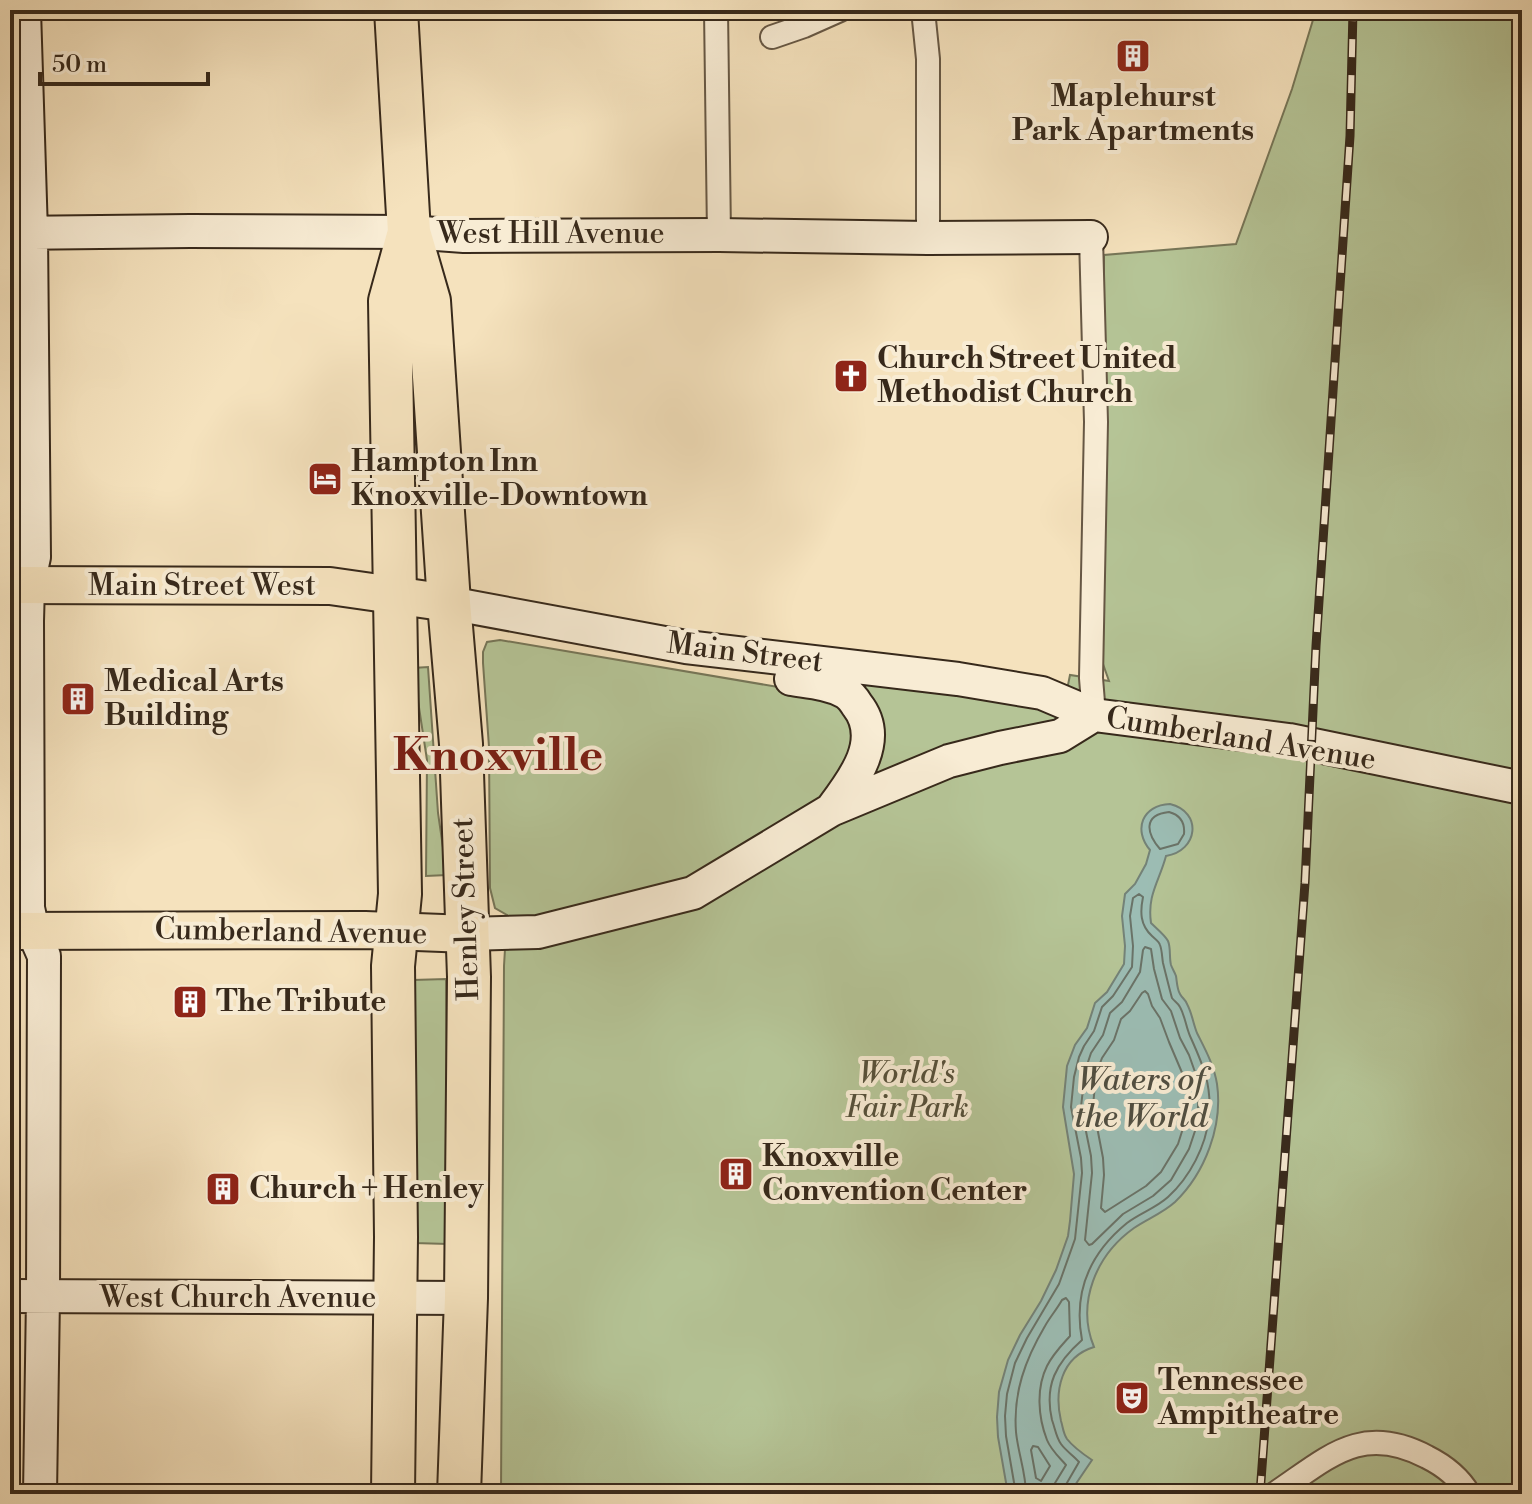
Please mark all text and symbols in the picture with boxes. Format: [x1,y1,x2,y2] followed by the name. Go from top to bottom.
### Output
[40,36,208,86] scale bar
[1114,37,1152,75] building icon: Maplehurst Park Apartments
[52,50,107,80] text: 50 m
[1012,78,1254,150] place label: Maplehurst Park Apartments
[436,215,665,253] street label: West Hill Avenue
[877,340,1177,412] place label: Church Street United Methodist Church
[832,357,870,395] church icon: Church Street United Methodist Church
[351,443,648,515] place label: Hampton Inn Knoxville-Downtown
[306,460,344,498] hotel icon: Hampton Inn Knoxville-Downtown
[88,567,316,605] street label: Main Street West
[665,625,826,681] street label: Main Street
[104,663,284,735] place label: Medical Arts Building
[59,680,97,718] building icon: Medical Arts Building
[1103,699,1379,779] street label: Cumberland Avenue
[393,727,603,785] district label: Knoxville
[444,816,488,1001] street label: Henley Street
[154,911,428,953] street label: Cumberland Avenue
[171,983,209,1021] building icon: The Tribute
[216,983,386,1021] place label: The Tribute
[845,1055,969,1127] park label: World's Fair Park
[1075,1060,1212,1137] water label: Waters of the World
[762,1138,1027,1210] place label: Knoxville Convention Center
[717,1155,755,1193] building icon: Knoxville Convention Center
[204,1170,242,1208] building icon: Church + Henley
[249,1170,484,1208] place label: Church + Henley
[99,1279,376,1317] street label: West Church Avenue
[1157,1362,1339,1434] place label: Tennessee Ampitheatre
[1113,1379,1151,1417] theatre icon: Tennessee Ampitheatre

